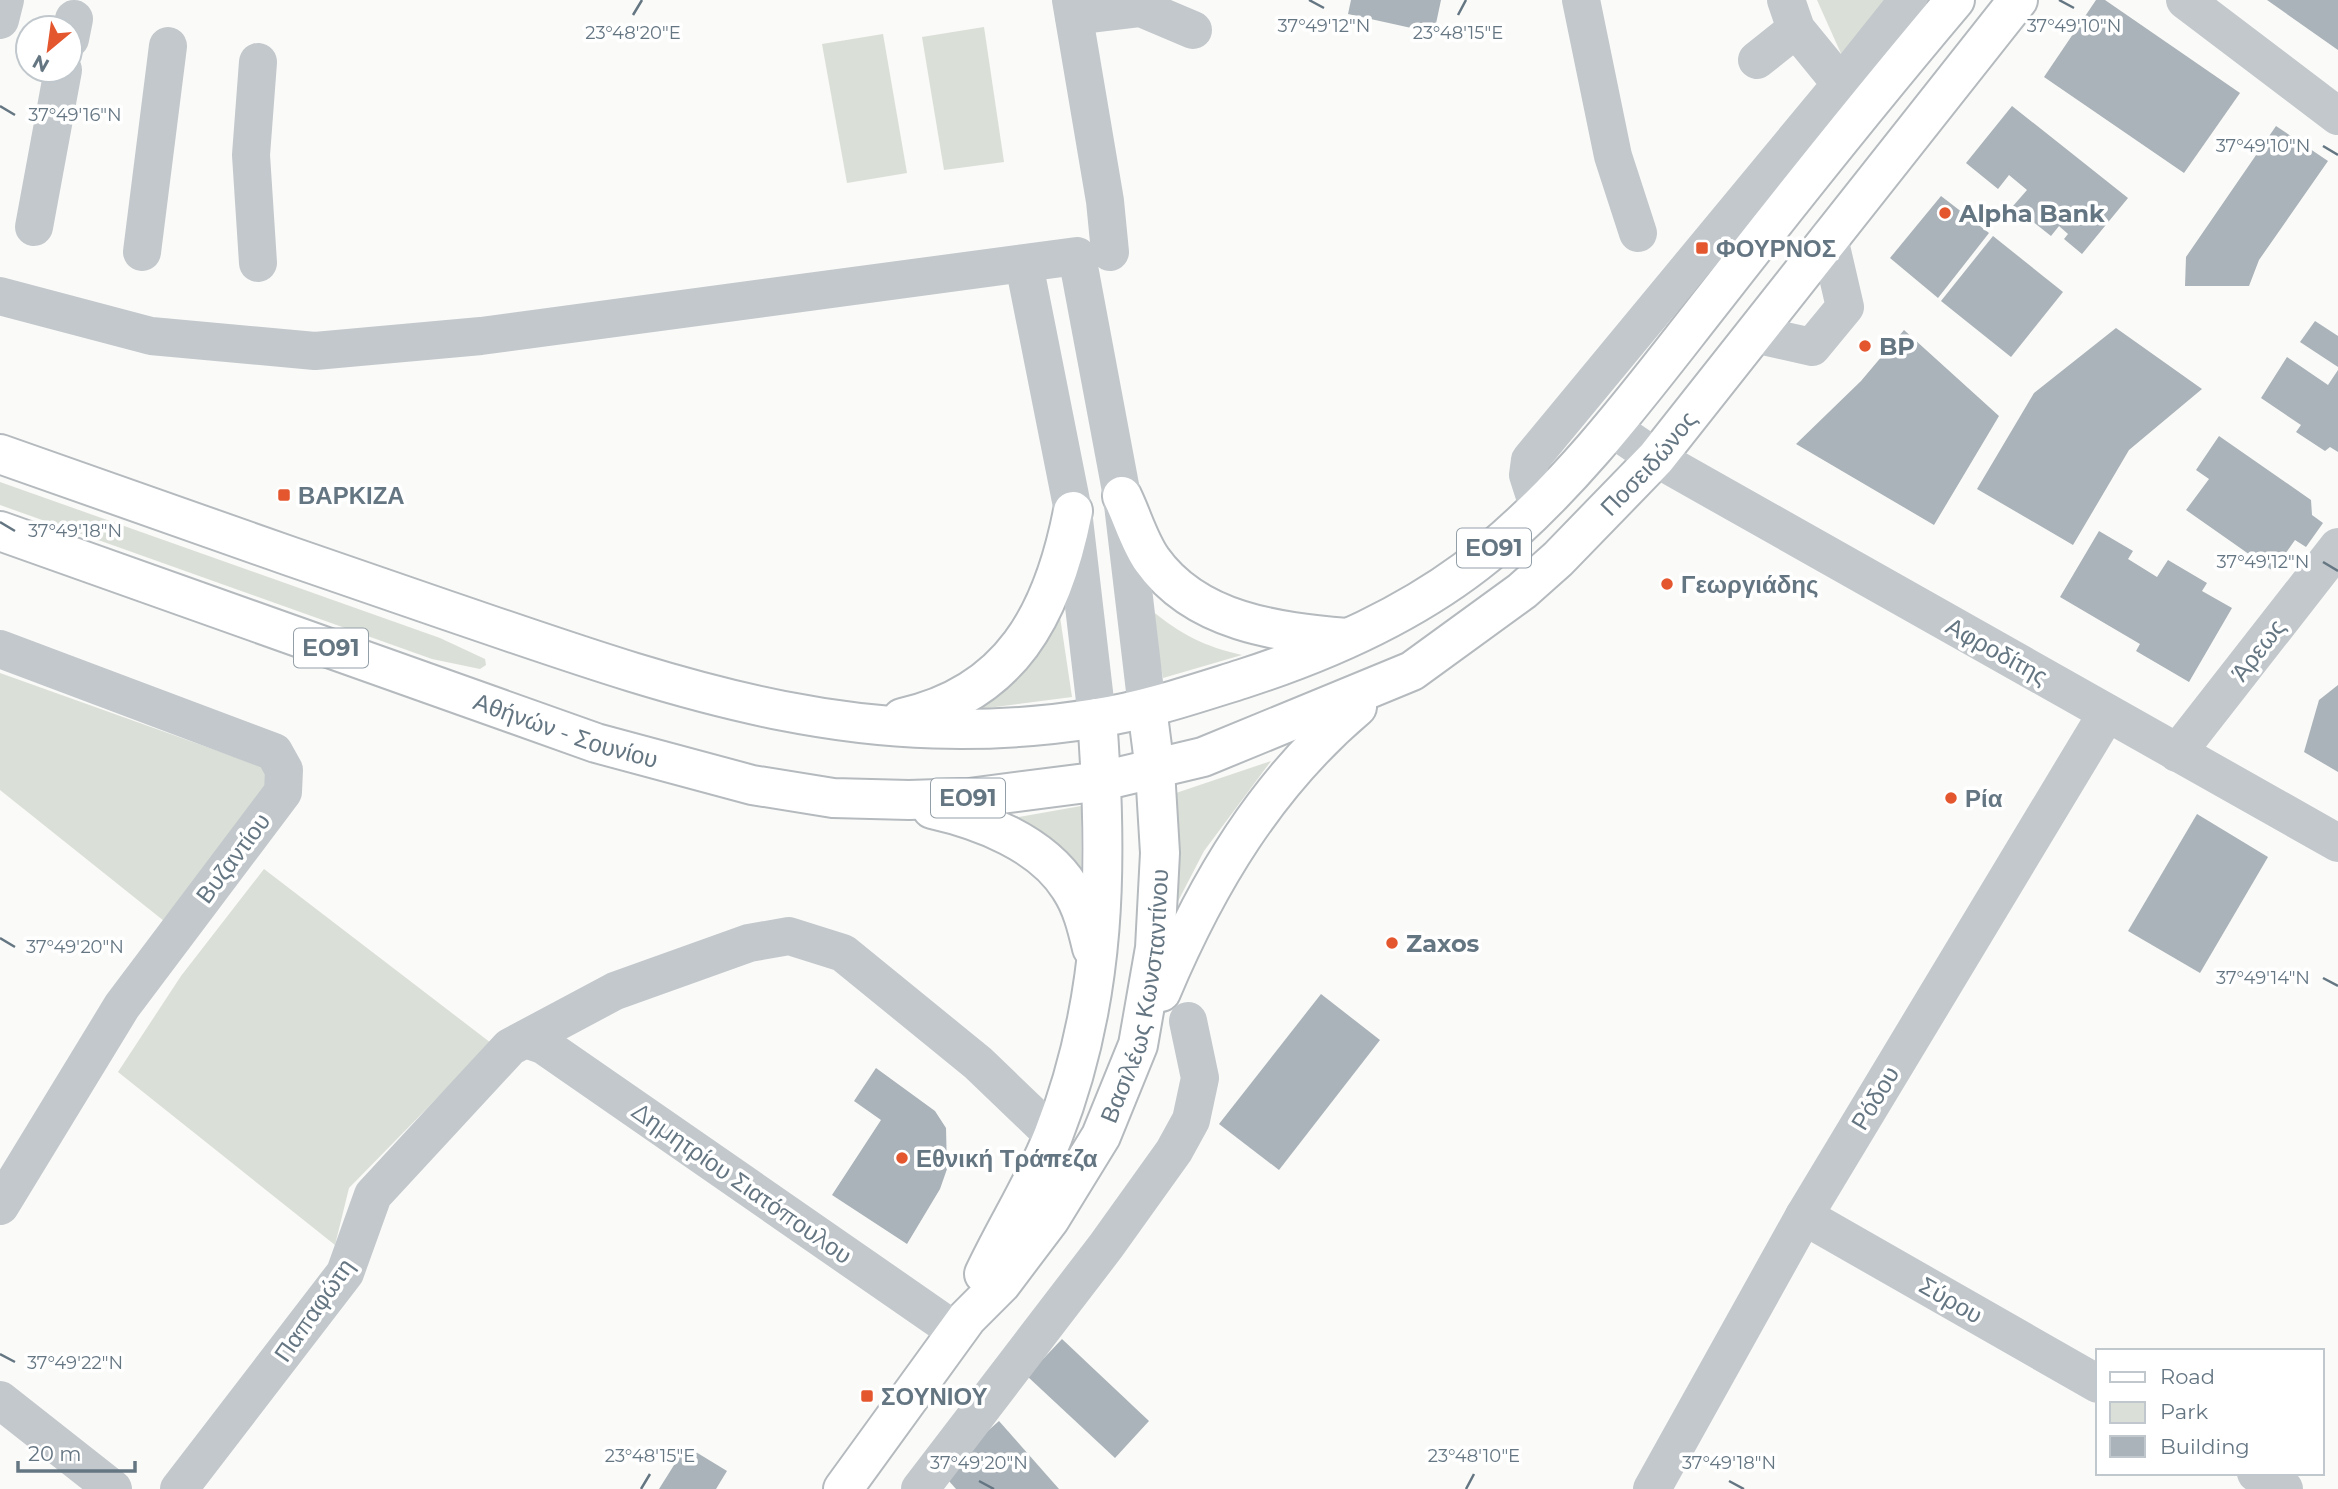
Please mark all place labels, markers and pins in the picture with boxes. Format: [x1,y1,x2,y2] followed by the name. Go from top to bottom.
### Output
[1958,199,2105,228] place label: Alpha Bank
[1937,205,1953,221] marker: Alpha Bank
[1716,234,1836,263] place label: ΦΟΥΡΝΟΣ
[1694,240,1710,256] marker: ΦΟΥΡΝΟΣ
[1879,332,1915,361] place label: BP
[1857,338,1873,354] marker: BP
[298,481,405,510] place label: ΒΑΡΚΙΖΑ
[276,487,292,503] marker: ΒΑΡΚΙΖΑ
[1681,570,1818,599] place label: Γεωργιάδης
[1659,576,1675,592] marker: Γεωργιάδης
[1965,784,2003,813] place label: Ρία
[1943,790,1959,806] marker: Ρία
[1406,929,1480,958] place label: Zaxos
[1384,935,1400,951] marker: Zaxos
[916,1144,1098,1173] place label: Εθνική Τράπεζα
[894,1150,910,1166] marker: Εθνική Τράπεζα
[881,1382,987,1411] place label: ΣΟΥΝΙΟΥ
[859,1388,875,1404] marker: ΣΟΥΝΙΟΥ

